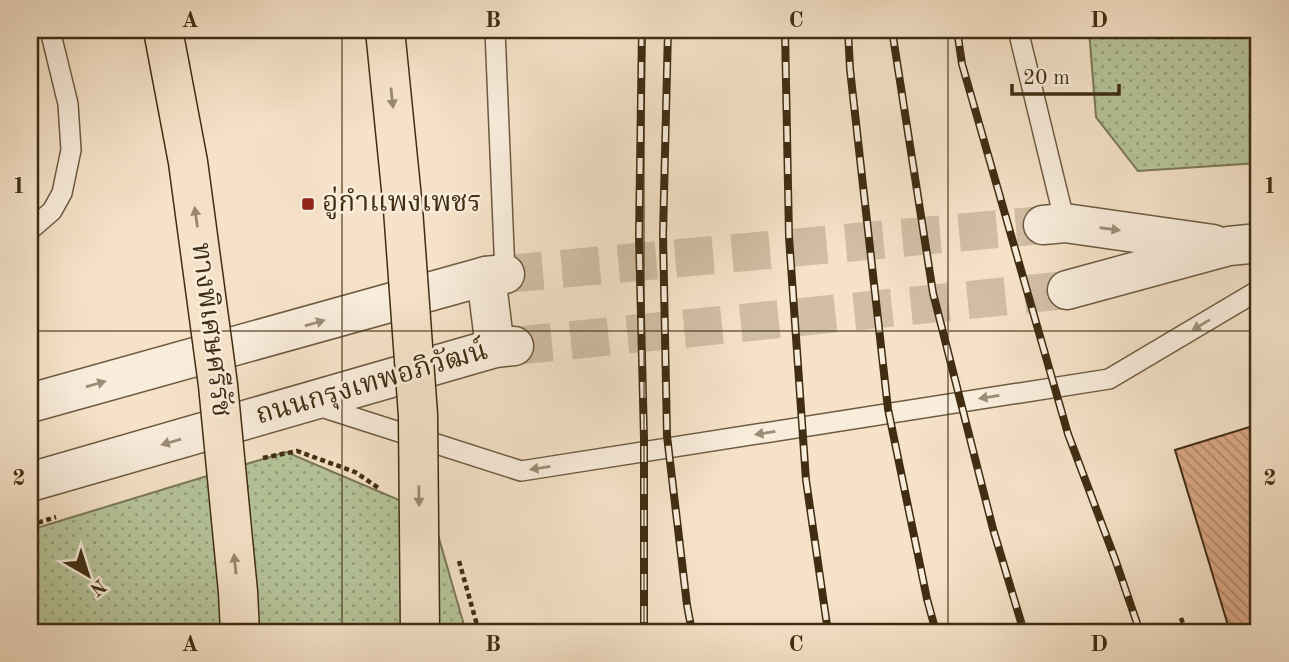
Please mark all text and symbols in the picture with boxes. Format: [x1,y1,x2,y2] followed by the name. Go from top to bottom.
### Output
[181,9,199,32] text: A
[485,9,501,32] text: B
[788,9,804,32] text: C
[1090,9,1108,32] text: D
[1012,52,1119,96] scale bar
[1023,68,1070,89] text: 20 m
[387,87,398,109] one-way arrow
[12,175,26,198] text: 1
[1263,175,1277,198] text: 1
[322,186,482,220] place label: อู่กำแพงเพชร
[300,196,316,212] marker: อู่กำแพงเพชร
[190,205,201,227] one-way arrow
[1100,224,1122,235] one-way arrow
[185,241,238,419] street label: ทางพิเศษศรีรัช
[305,318,326,328] one-way arrow
[1191,318,1210,331] one-way arrow
[251,333,492,432] street label: ถนนกรุงเทพอภิวัฒน์
[85,379,106,389] one-way arrow
[978,392,1000,403] one-way arrow
[753,428,775,439] one-way arrow
[160,437,181,447] one-way arrow
[529,463,551,474] one-way arrow
[12,467,26,490] text: 2
[1263,467,1277,490] text: 2
[413,485,424,507] one-way arrow
[52,540,122,610] north arrow
[230,553,241,575] one-way arrow
[85,574,109,599] text: N
[181,633,199,656] text: A
[485,633,501,656] text: B
[788,633,804,656] text: C
[1090,633,1108,656] text: D

